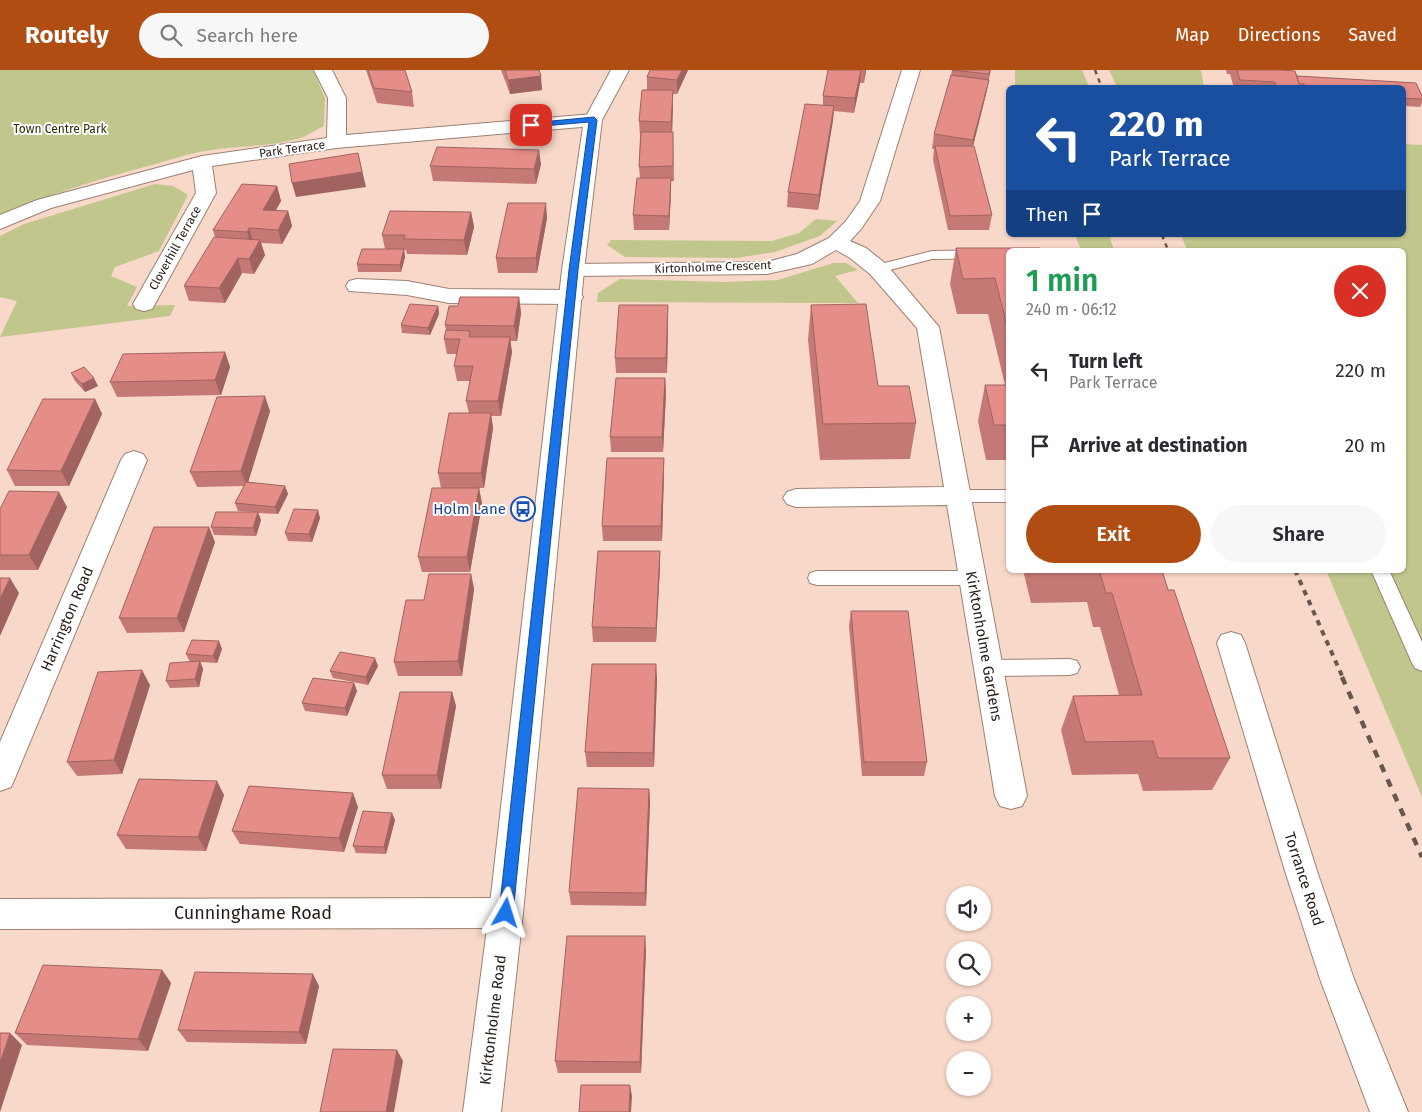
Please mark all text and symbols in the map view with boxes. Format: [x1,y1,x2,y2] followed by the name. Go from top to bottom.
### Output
[139,13,489,58] search box
[25,21,109,49] text: Routely
[157,21,185,49] icon: search
[197,24,298,47] text: Search here
[1175,24,1210,46] text: Map
[1238,24,1320,46] text: Directions
[1348,24,1397,46] text: Saved
[1109,103,1204,145] text: 220 m
[510,104,552,146] pin
[1026,105,1091,170] icon: left
[517,111,545,139] icon: arrive
[13,122,108,136] park label: Town Centre Park
[258,137,326,161] street label: Park Terrace
[1109,145,1231,172] text: Park Terrace
[1078,200,1106,228] icon: arrive
[146,203,204,293] street label: Cloverhill Terrace
[1026,203,1068,226] text: Then
[654,258,772,276] street label: Kirtonholme Crescent
[1026,263,1098,299] text: 1 min
[1334,265,1386,317] button: close
[1026,300,1117,319] text: 240 m · 06:12
[1069,350,1143,373] text: Turn left
[1026,357,1054,385] icon: left
[1335,359,1386,382] text: 220 m
[1069,373,1157,392] text: Park Terrace
[1026,432,1054,460] icon: arrive
[1069,434,1248,457] text: Arrive at destination
[1345,434,1386,457] text: 20 m
[510,496,536,522] bus stop icon: Holm Lane
[433,500,506,518] place label: Holm Lane
[1026,505,1201,563] button: Exit
[1211,505,1386,563] button: Share
[37,564,97,674] street label: Harrington Road
[962,570,1006,722] street label: Kirktonholme Gardens
[1280,830,1328,928] street label: Torrance Road
[479,886,531,938] position arrow
[946,886,991,1096] map controls
[946,886,991,931] button: sound
[174,902,332,924] street label: Cunninghame Road
[946,941,991,986] button: search
[476,954,510,1086] street label: Kirktonholme Road
[946,996,991,1041] button: +
[946,1051,991,1096] button: −

